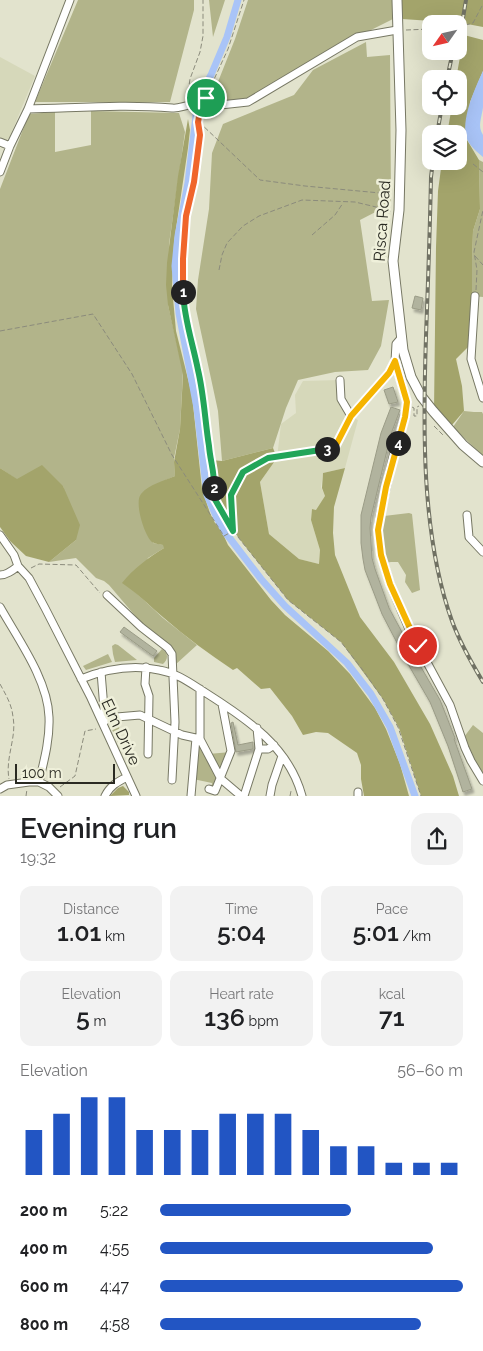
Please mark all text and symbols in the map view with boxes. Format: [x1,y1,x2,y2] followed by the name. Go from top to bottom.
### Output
[422,15,468,60] north arrow
[422,15,467,170] map controls
[422,70,467,115] button: locate
[185,77,227,119] pin
[192,84,220,112] icon: arrive
[422,125,467,170] button: layers
[370,180,394,262] street label: Risca Road
[170,280,196,304] pin: 1
[180,284,187,300] text: 1
[386,430,410,456] pin: 4
[395,435,403,451] text: 4
[314,436,340,462] pin: 3
[324,441,331,457] text: 3
[202,476,226,500] pin: 2
[211,480,218,496] text: 2
[397,625,439,667] pin
[404,632,432,660] icon: check
[97,696,145,768] street label: Elm Drive
[15,761,115,784] scale bar
[22,765,62,781] text: 100 m
[20,812,177,845] text: Evening run
[411,813,463,865] button: share
[20,848,56,867] text: 19:32
[63,901,119,917] text: Distance
[225,901,258,917] text: Time
[376,901,408,917] text: Pace
[57,917,101,947] text: 1.01
[217,917,266,947] text: 5:04
[352,917,399,947] text: 5:01
[101,928,125,944] text: km
[399,928,431,944] text: /km
[61,986,121,1002] text: Elevation
[209,986,274,1002] text: Heart rate
[379,986,405,1002] text: kcal
[76,1002,90,1032] text: 5
[204,1002,245,1032] text: 136
[379,1002,405,1032] text: 71
[90,1013,106,1029] text: m
[245,1013,279,1029] text: bpm
[20,1061,88,1080] text: Elevation
[397,1061,463,1080] text: 56–60 m
[20,1201,67,1220] text: 200 m
[100,1201,128,1220] text: 5:22
[20,1239,68,1258] text: 400 m
[100,1239,129,1258] text: 4:55
[20,1277,68,1296] text: 600 m
[100,1277,129,1296] text: 4:47
[20,1315,68,1334] text: 800 m
[100,1315,130,1334] text: 4:58

